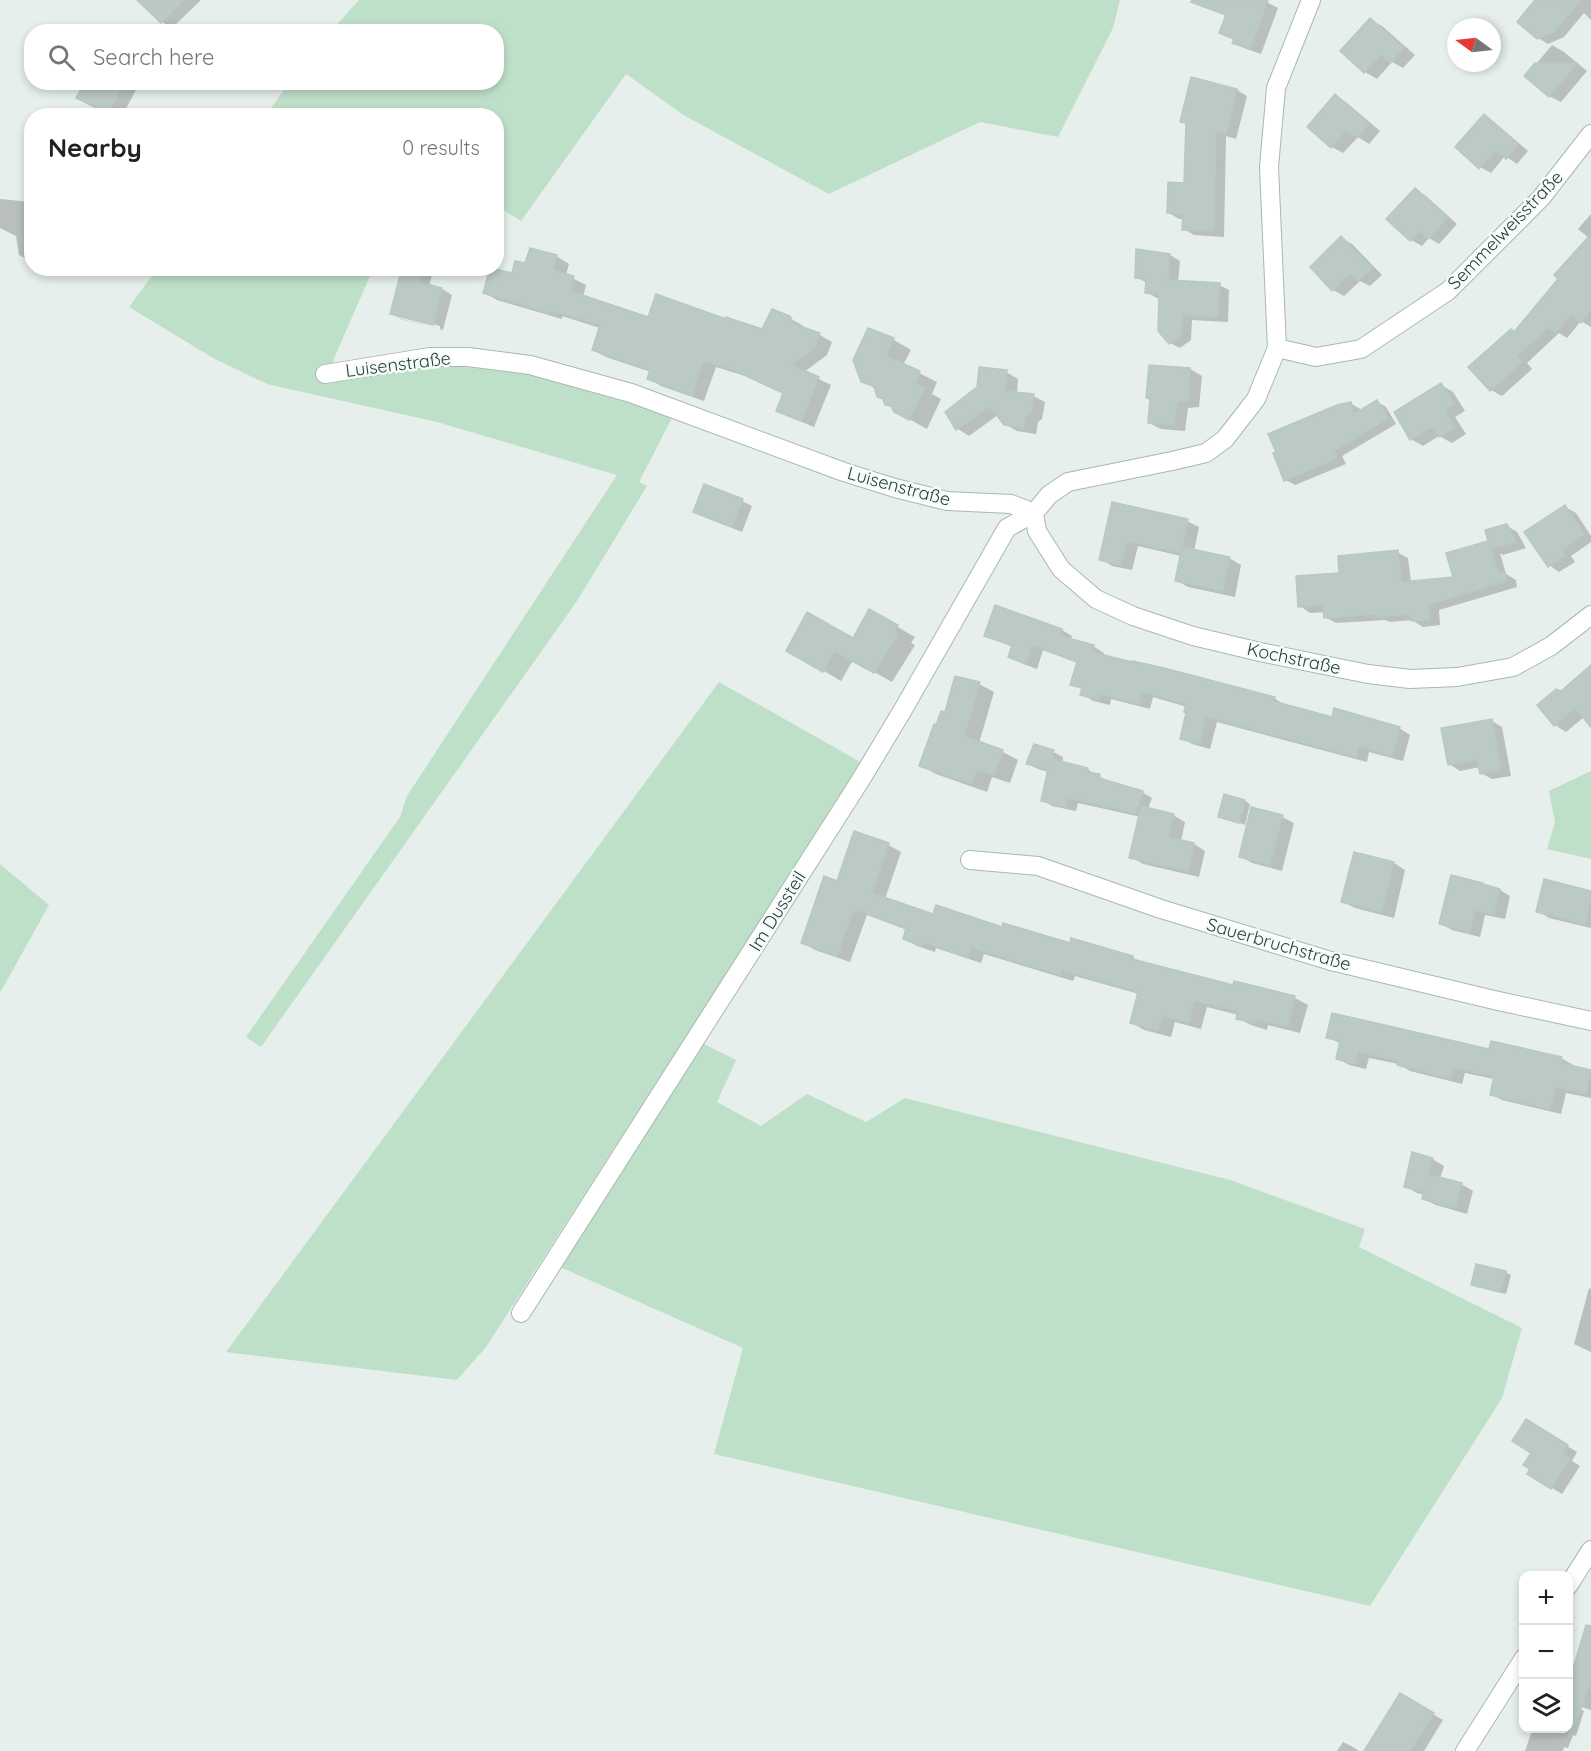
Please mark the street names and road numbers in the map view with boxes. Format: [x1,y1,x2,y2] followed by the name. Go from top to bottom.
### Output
[1442,166,1568,294] street label: Semmelweisstraße
[344,346,452,382] street label: Luisenstraße
[845,461,953,511] street label: Luisenstraße
[1245,637,1343,679] street label: Kochstraße
[743,867,811,955] street label: Im Dussteil
[1204,912,1354,976] street label: Sauerbruchstraße

